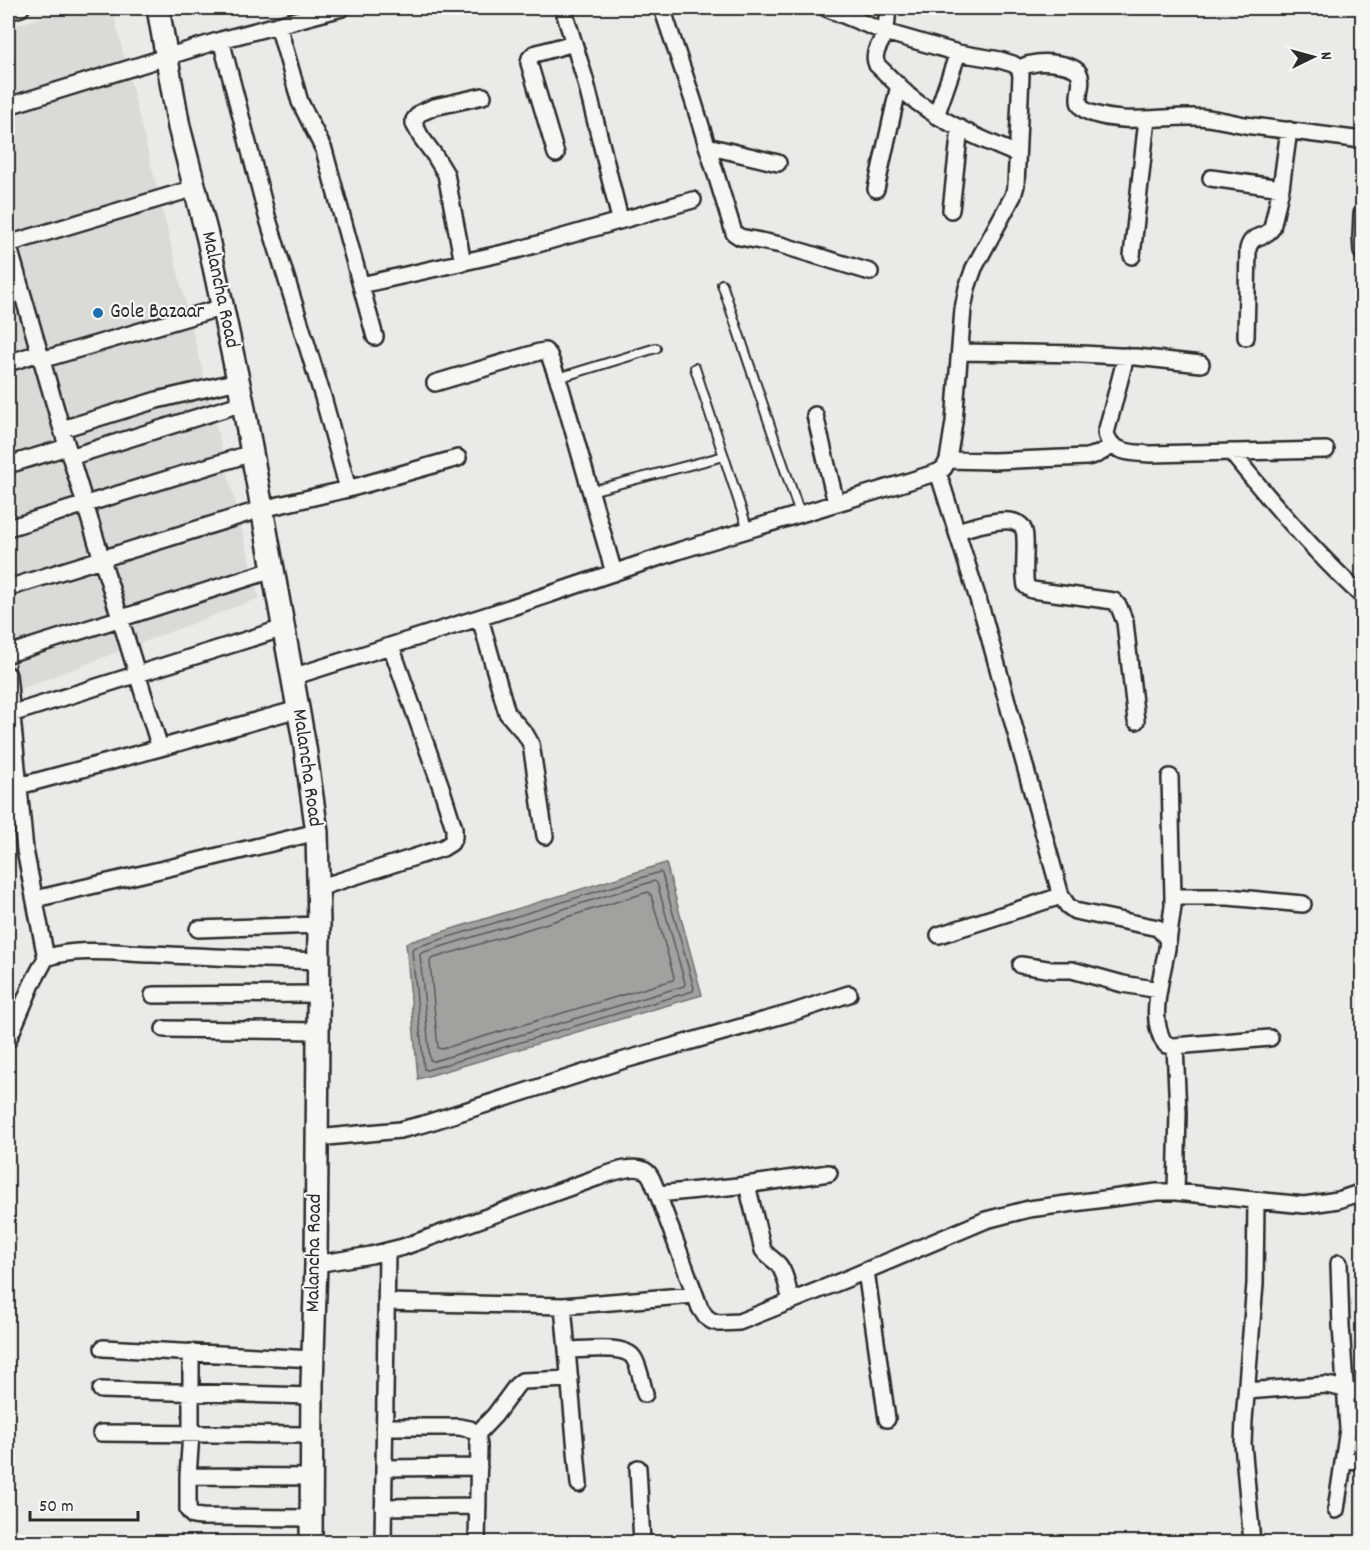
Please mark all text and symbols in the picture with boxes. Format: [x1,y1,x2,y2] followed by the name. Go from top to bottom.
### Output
[1283,27,1343,87] north arrow
[1314,51,1337,61] text: N
[192,229,246,351] street label: Malancha Road
[110,298,204,328] place label: Gole Bazaar
[91,306,105,320] marker: Gole Bazaar
[283,707,329,829] street label: Malancha Road
[299,1193,331,1313] street label: Malancha Road
[30,1484,138,1522] scale bar
[39,1495,74,1520] text: 50 m

